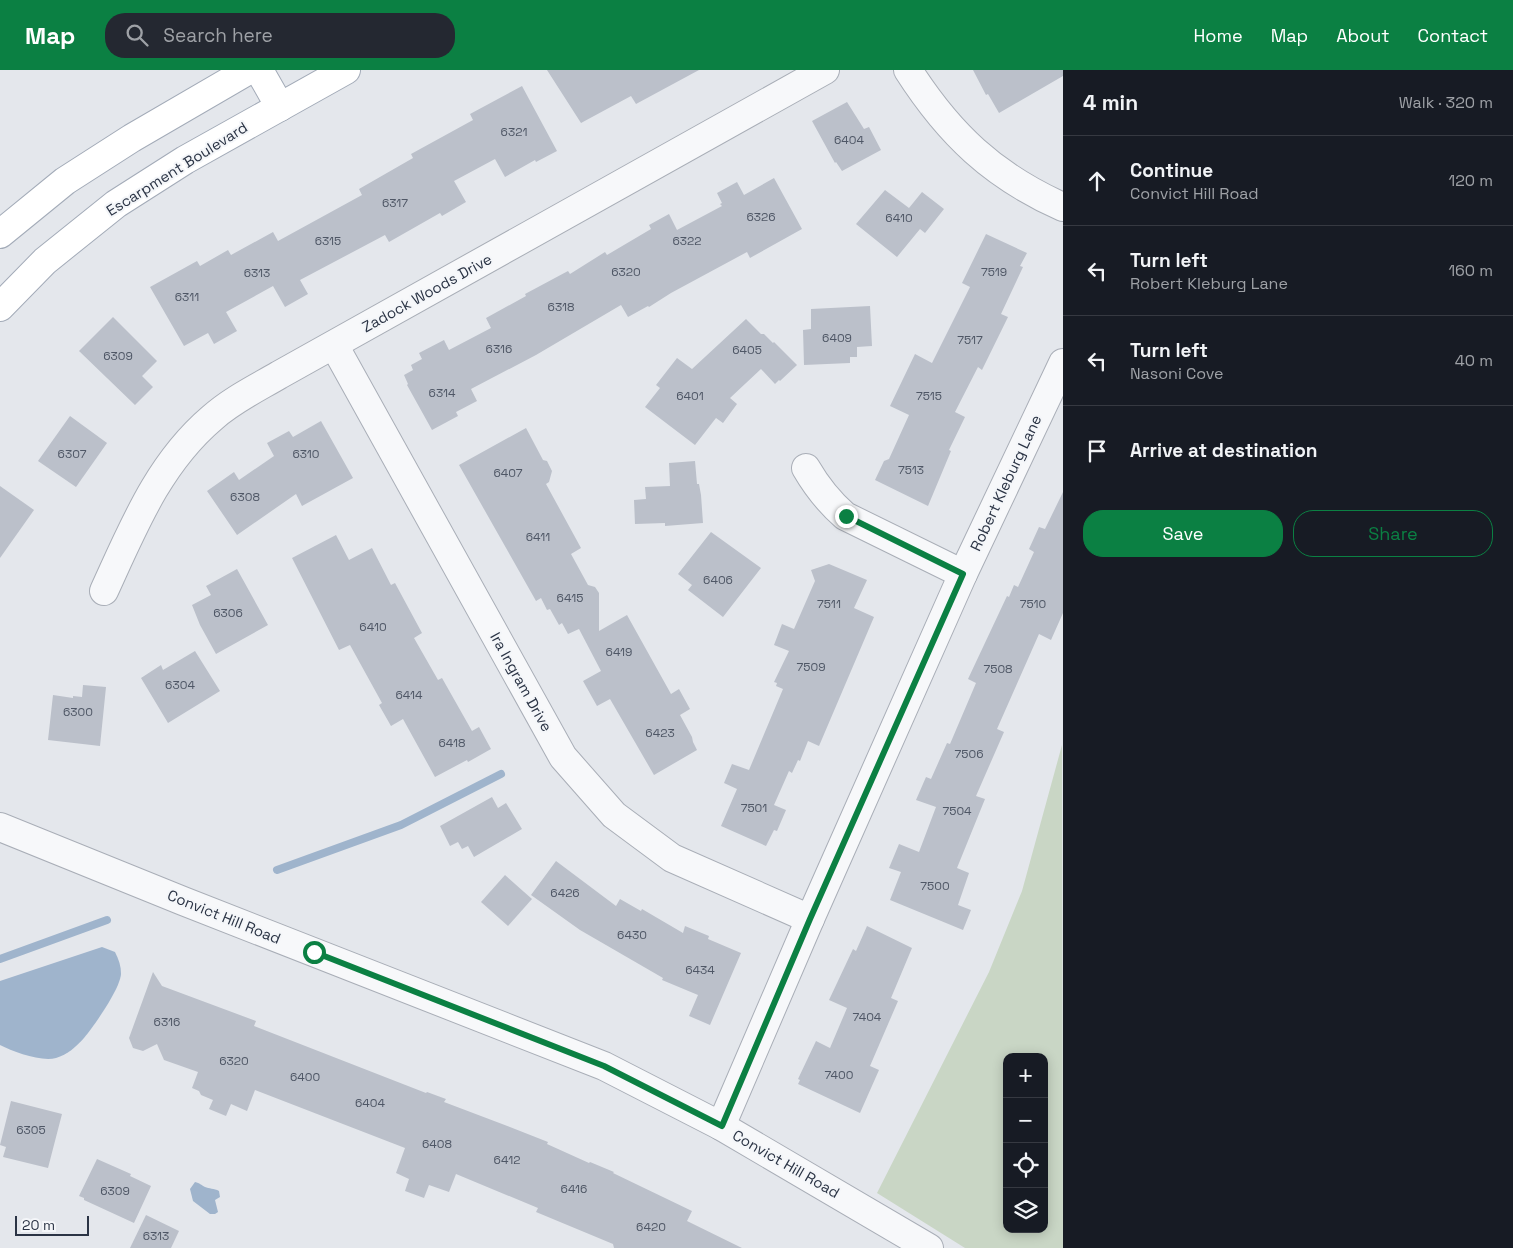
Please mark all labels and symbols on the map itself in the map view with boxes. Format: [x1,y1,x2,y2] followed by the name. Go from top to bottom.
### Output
[103,117,251,220] street label: Escarpment Boulevard
[501,124,527,140] house number: 6321
[834,132,865,148] house number: 6404
[382,195,408,211] house number: 6317
[746,209,776,225] house number: 6326
[885,210,913,226] house number: 6410
[315,233,341,249] house number: 6315
[672,233,702,249] house number: 6322
[358,249,495,336] street label: Zadock Woods Drive
[611,264,641,280] house number: 6320
[981,264,1007,280] house number: 7519
[244,265,270,281] house number: 6313
[175,289,199,305] house number: 6311
[548,299,574,315] house number: 6318
[822,330,852,346] house number: 6409
[957,332,983,348] house number: 7517
[486,341,512,357] house number: 6316
[732,342,762,358] house number: 6405
[103,348,133,364] house number: 6309
[429,385,456,401] house number: 6314
[676,388,704,404] house number: 6401
[916,388,942,404] house number: 7515
[966,412,1045,554] street label: Robert Kleburg Lane
[58,446,87,462] house number: 6307
[292,446,320,462] house number: 6310
[898,462,924,478] house number: 7513
[493,465,523,481] house number: 6407
[230,489,260,505] house number: 6308
[835,505,858,528] route end
[526,529,550,545] house number: 6411
[703,572,733,588] house number: 6406
[557,590,583,606] house number: 6415
[817,596,841,612] house number: 7511
[1020,596,1046,612] house number: 7510
[213,605,243,621] house number: 6306
[359,619,387,635] house number: 6410
[486,629,557,735] street label: Ira Ingram Drive
[606,644,632,660] house number: 6419
[797,659,826,675] house number: 7509
[983,661,1013,677] house number: 7508
[165,677,195,693] house number: 6304
[395,687,423,703] house number: 6414
[63,704,93,720] house number: 6300
[645,725,675,741] house number: 6423
[438,735,466,751] house number: 6418
[955,746,984,762] house number: 7506
[741,800,767,816] house number: 7501
[942,803,972,819] house number: 7504
[920,878,950,894] house number: 7500
[165,885,284,948] street label: Convict Hill Road
[550,885,580,901] house number: 6426
[617,927,647,943] house number: 6430
[303,941,326,964] route start
[685,962,715,978] house number: 6434
[853,1009,882,1025] house number: 7404
[154,1014,180,1030] house number: 6316
[219,1053,249,1069] house number: 6320
[825,1067,853,1083] house number: 7400
[290,1069,320,1085] house number: 6400
[355,1095,386,1111] house number: 6404
[16,1122,46,1138] house number: 6305
[729,1125,843,1202] street label: Convict Hill Road
[422,1136,452,1152] house number: 6408
[494,1152,520,1168] house number: 6412
[561,1181,587,1197] house number: 6416
[100,1183,130,1199] house number: 6309
[15,1213,89,1236] scale bar
[636,1219,666,1235] house number: 6420
[143,1228,169,1244] house number: 6313

